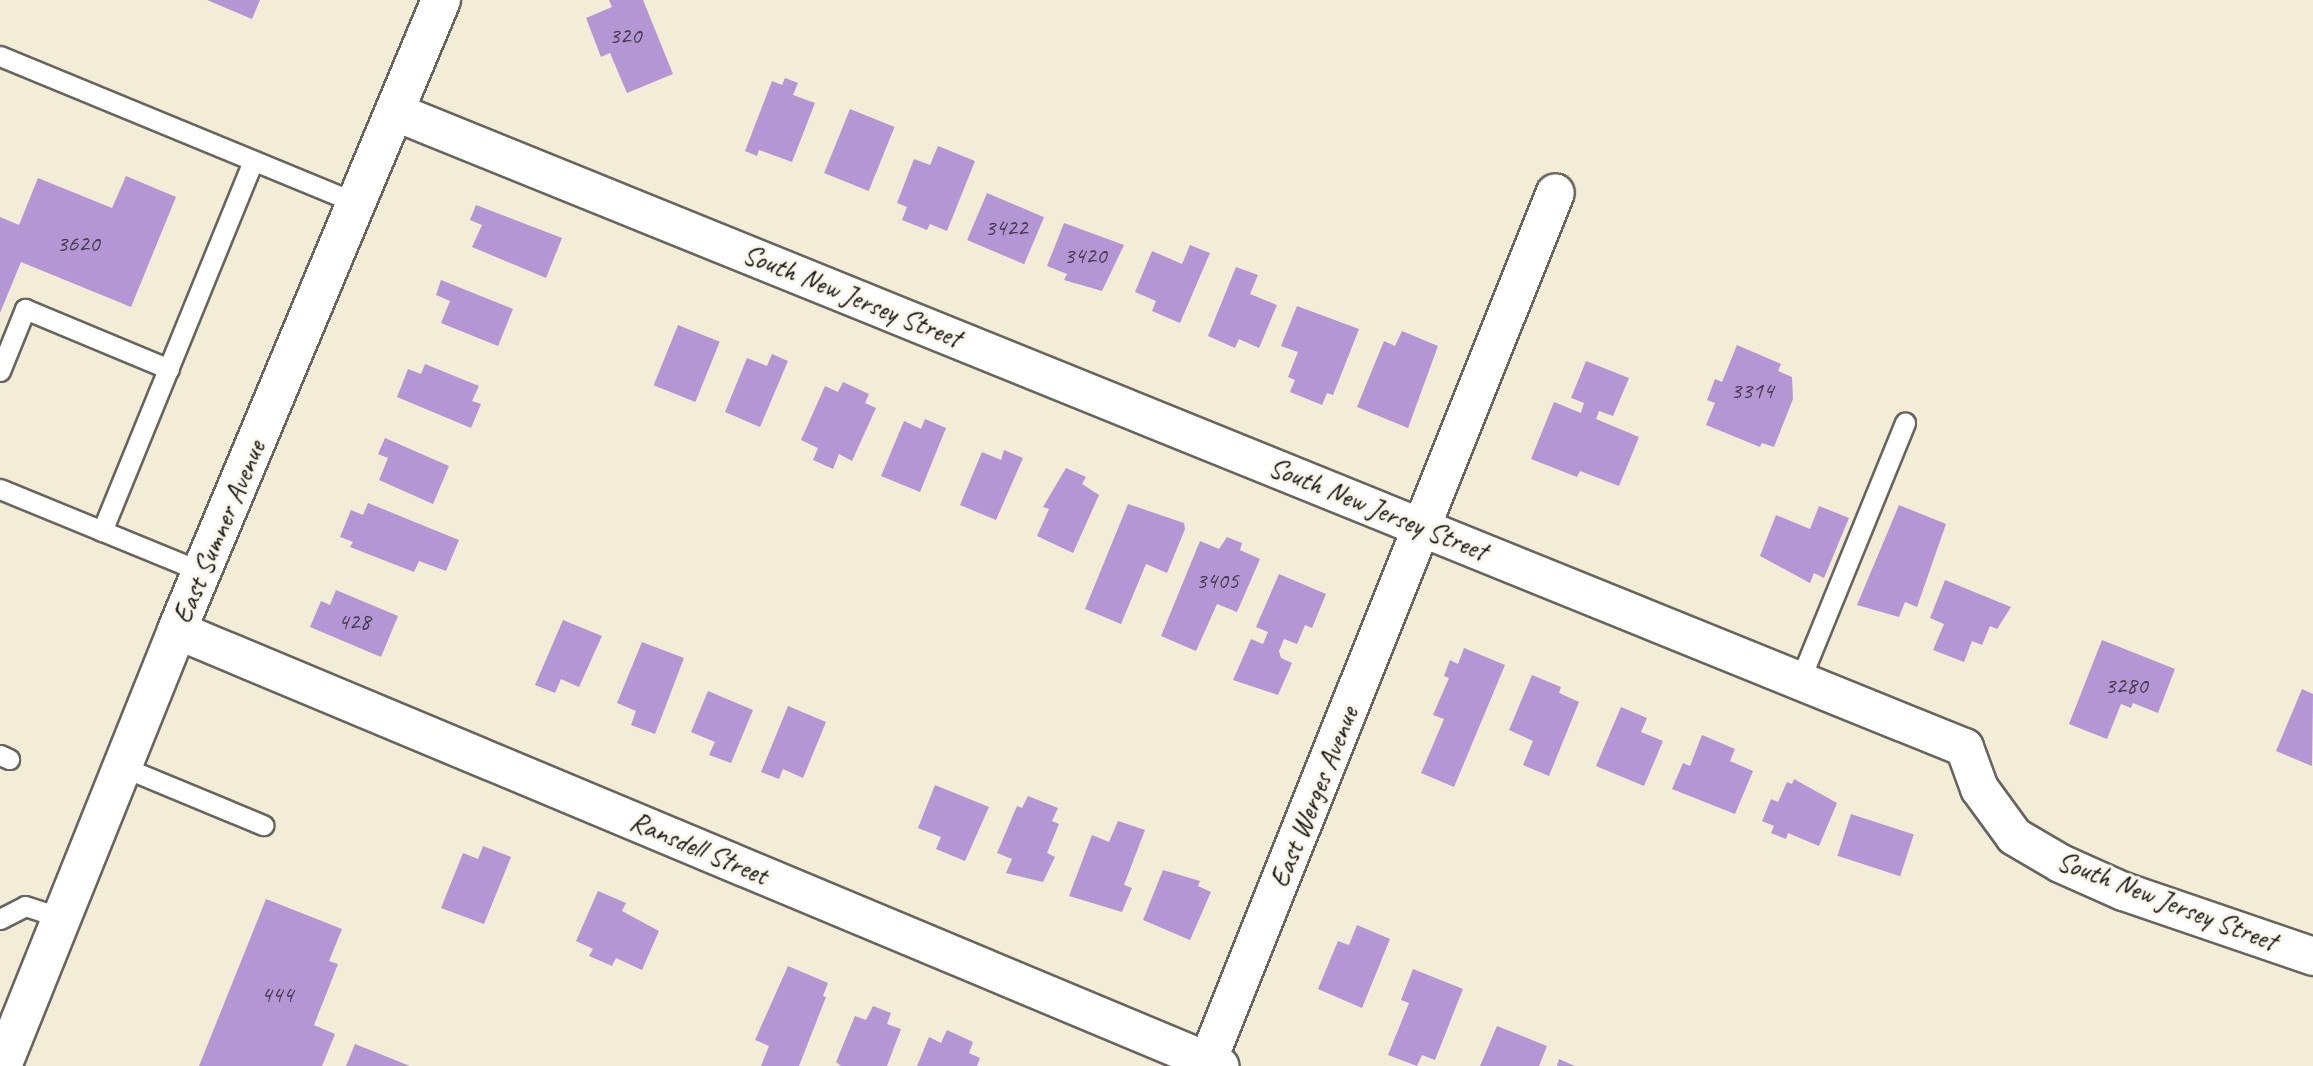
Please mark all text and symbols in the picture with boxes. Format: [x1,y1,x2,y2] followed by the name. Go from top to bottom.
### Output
[609,22,641,50] house number: 320
[984,214,1028,242] house number: 3422
[56,230,100,258] house number: 3620
[738,237,966,355] street label: South New Jersey Street
[1063,242,1107,270] house number: 3420
[1730,377,1774,405] house number: 3314
[166,436,272,628] street label: East Sumner Avenue
[1264,450,1492,568] street label: South New Jersey Street
[1195,567,1239,595] house number: 3405
[338,608,370,636] house number: 428
[2104,672,2148,700] house number: 3280
[1262,702,1366,892] street label: East Werges Avenue
[625,804,773,892] street label: Ransdell Street
[2052,844,2282,958] street label: South New Jersey Street
[261,981,293,1009] house number: 444

